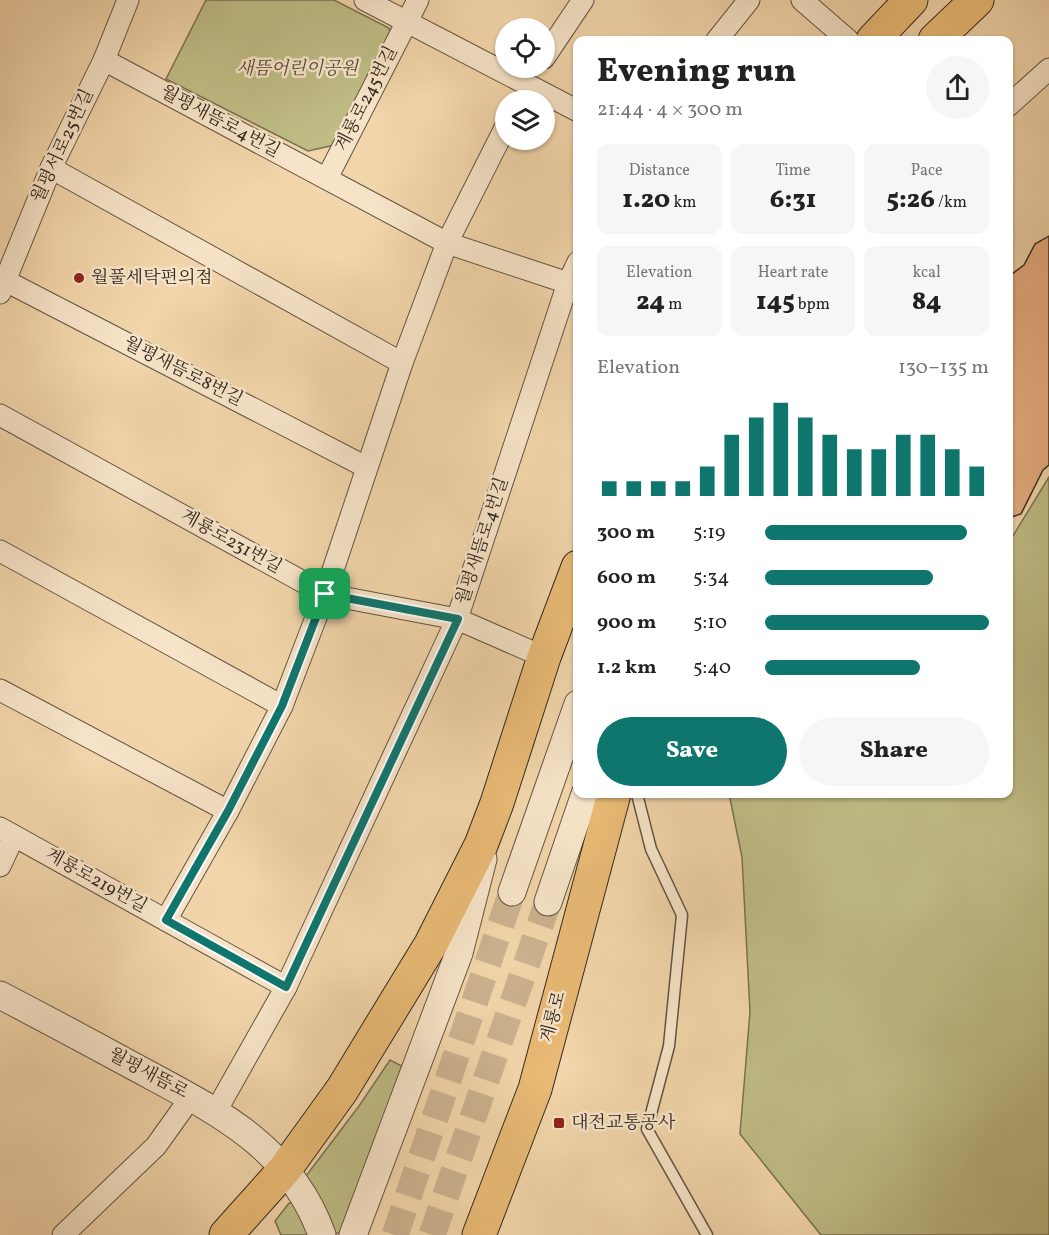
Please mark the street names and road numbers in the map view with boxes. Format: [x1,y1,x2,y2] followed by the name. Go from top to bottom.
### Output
[330,42,404,156] street label: 계룡로245번길
[156,80,284,164] street label: 월평새뜸로4번길
[26,85,100,207] street label: 월평서로25번길
[119,331,247,413] street label: 월평새뜸로8번길
[451,474,515,608] street label: 월평새뜸로4번길
[176,504,286,580] street label: 계룡로231번길
[41,843,151,919] street label: 계룡로219번길
[535,989,573,1045] street label: 계룡로
[104,1043,192,1105] street label: 월평새뜸로

